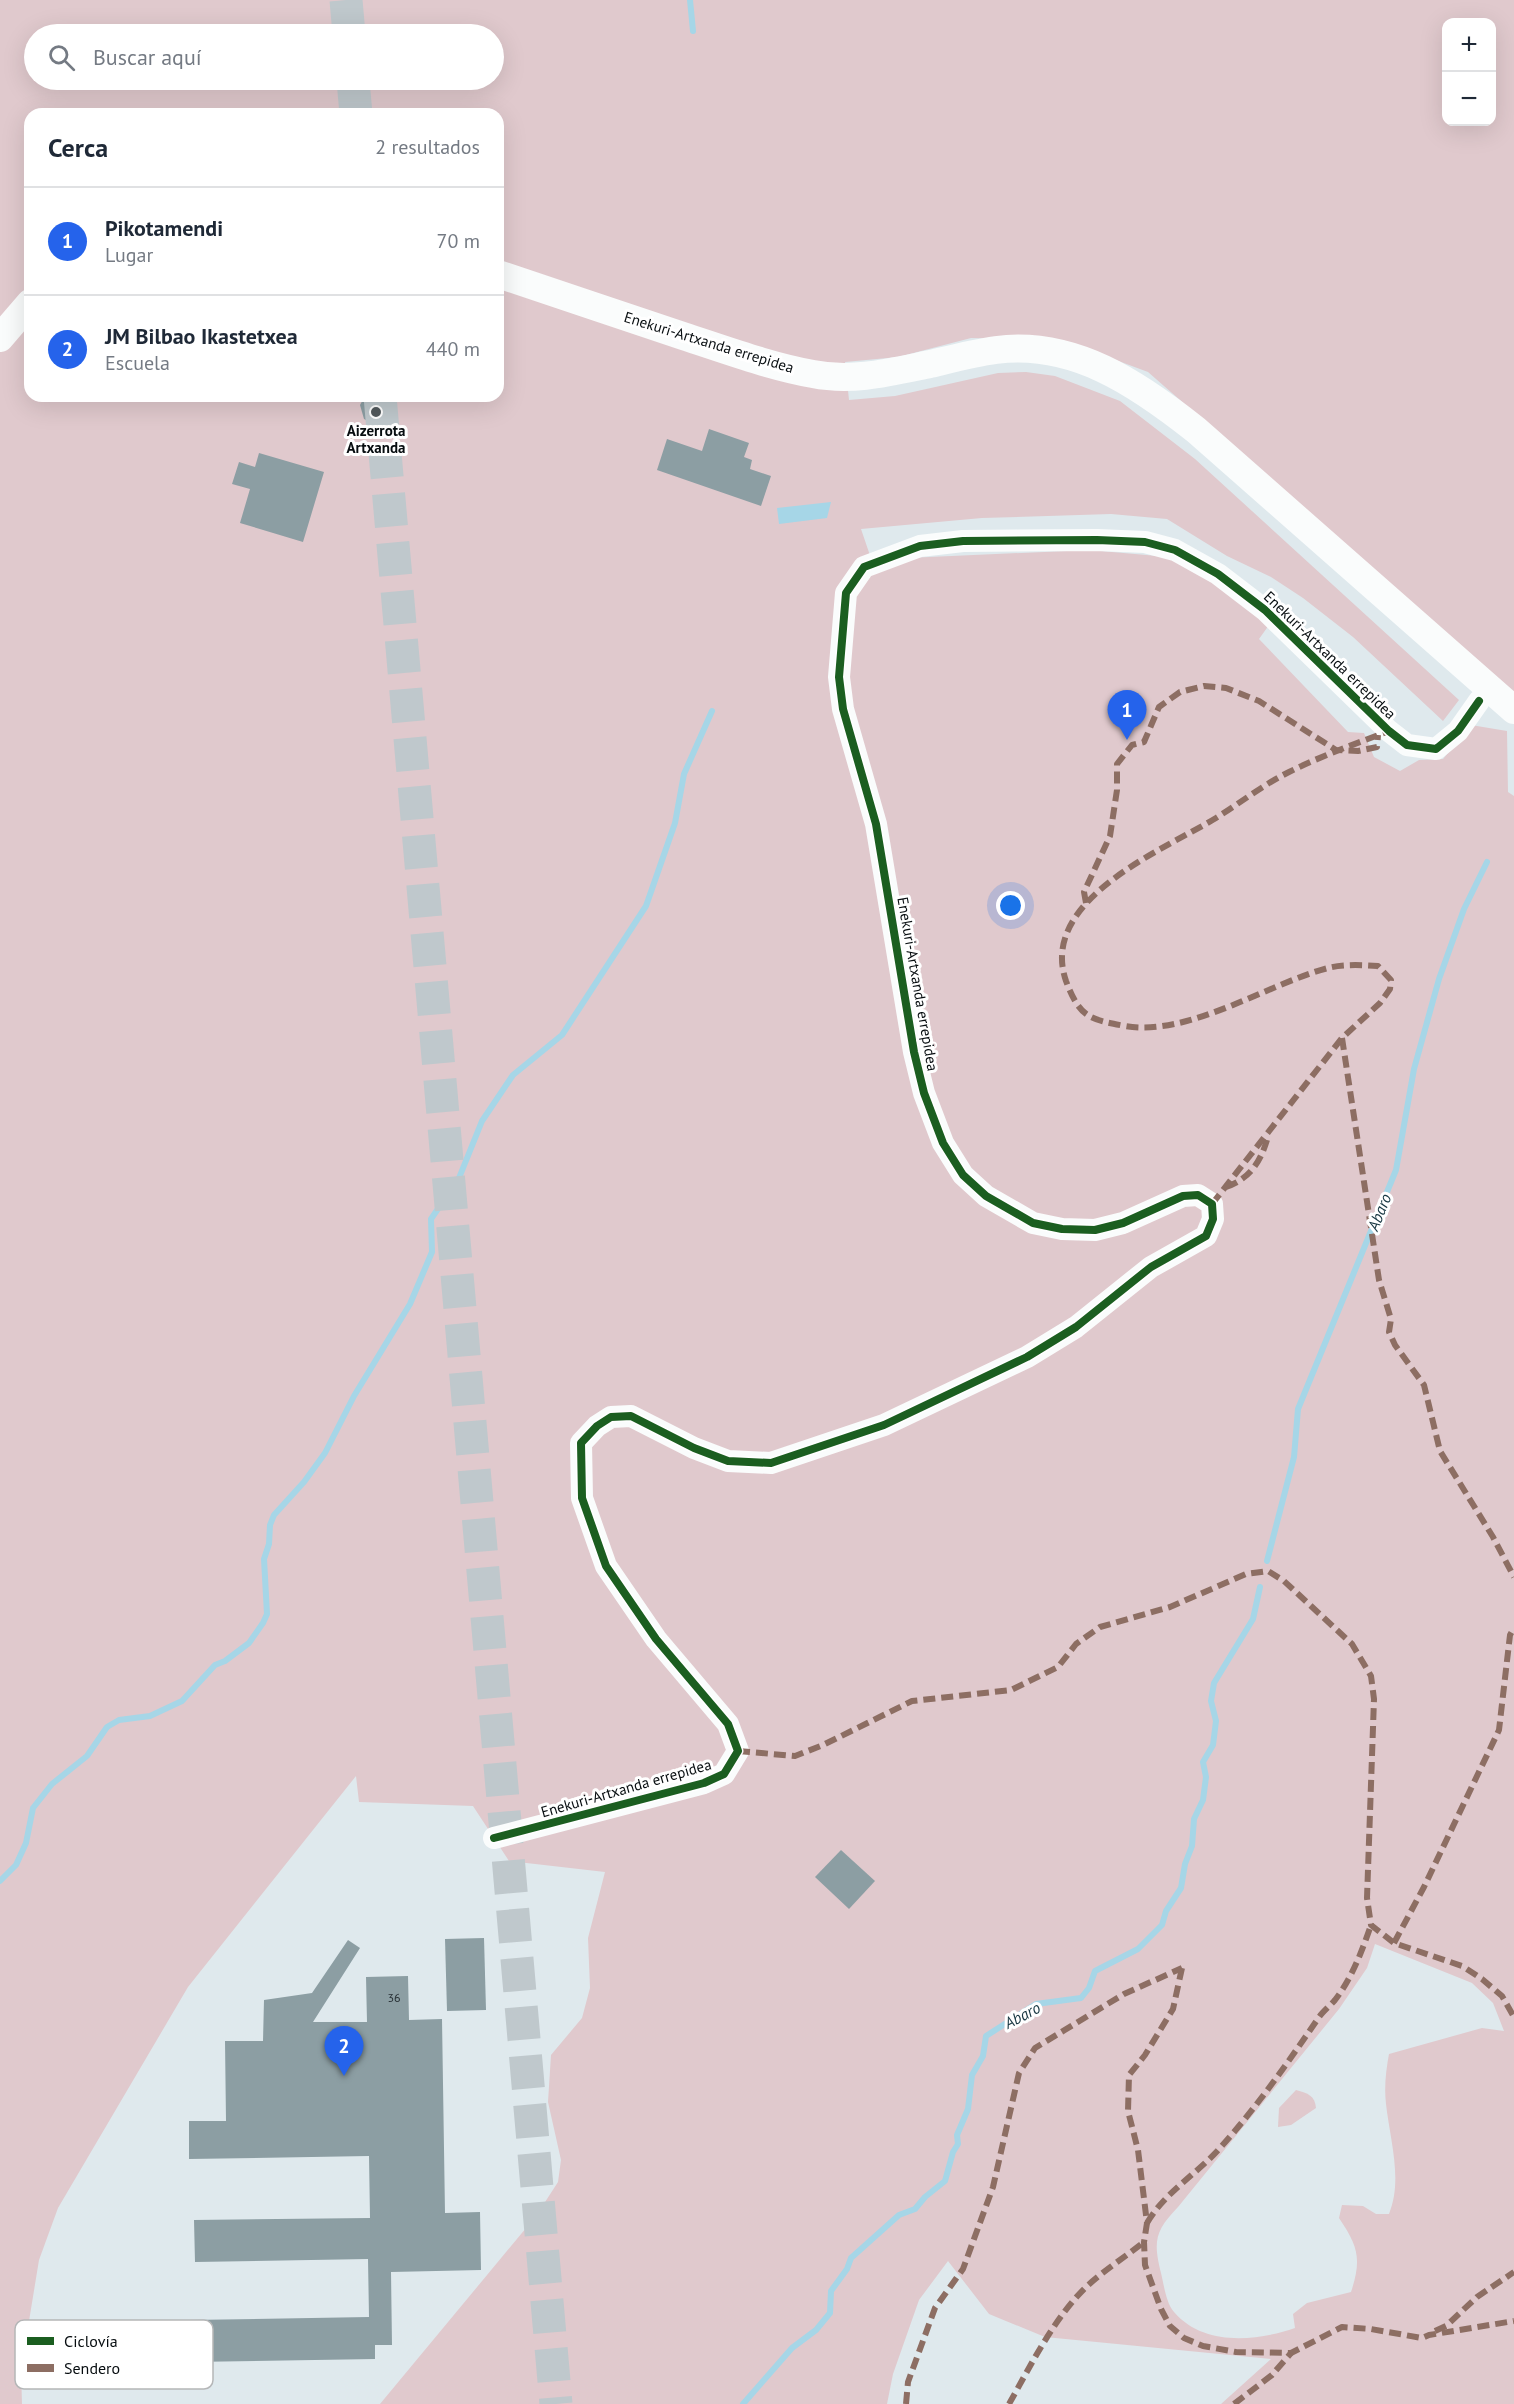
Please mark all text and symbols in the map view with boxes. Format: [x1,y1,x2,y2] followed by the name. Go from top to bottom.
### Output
[1442,18,1496,126] map controls
[1442,18,1496,72] button: +
[24,24,504,90] search box
[45,41,78,74] icon: search
[93,43,202,71] text: Buscar aquí
[1442,72,1496,126] button: −
[48,131,108,164] text: Cerca
[375,134,480,160] text: 2 resultados
[105,214,223,242] text: Pikotamendi
[62,228,73,254] text: 1
[437,228,480,254] text: 70 m
[105,242,153,268] text: Lugar
[622,307,796,377] street label: Enekuri-Artxanda errepidea
[105,322,298,350] text: JM Bilbao Ikastetxea
[62,336,73,362] text: 2
[426,336,480,362] text: 440 m
[105,350,170,376] text: Escuela
[369,405,383,419] marker: Aizerrota Artxanda
[347,421,405,457] place label: Aizerrota Artxanda
[1260,587,1400,723] street label: Enekuri-Artxanda errepidea
[1108,690,1146,740] pin: 1
[996,891,1025,920] your location
[893,895,943,1073] street label: Enekuri-Artxanda errepidea
[1362,1191,1395,1234] water label: Abaro
[539,1755,713,1821] street label: Enekuri-Artxanda errepidea
[387,1990,401,2005] house number: 36
[1000,1997,1044,2033] water label: Abaro
[324,2026,364,2076] pin: 2
[15,2320,213,2389] legend
[64,2331,118,2351] text: Ciclovía
[64,2358,120,2378] text: Sendero

